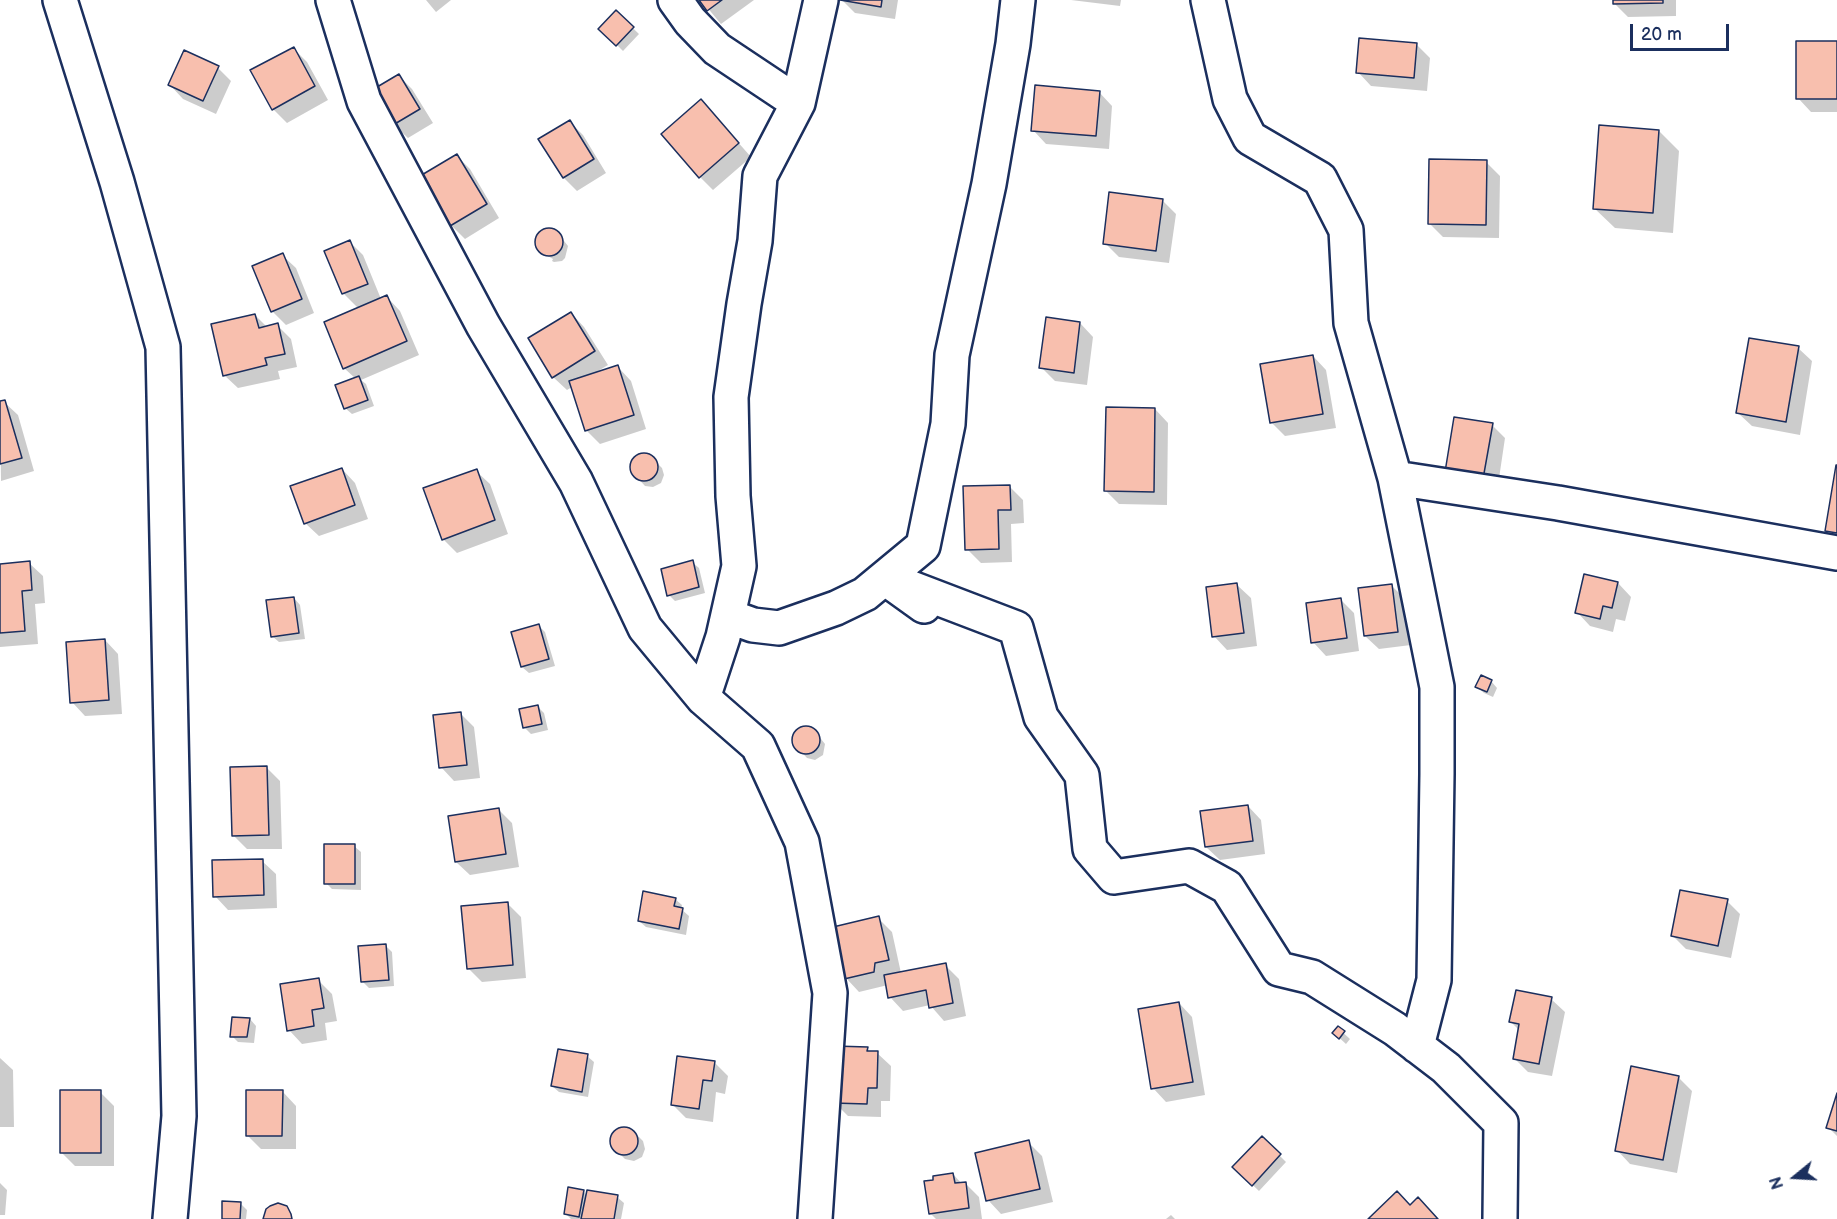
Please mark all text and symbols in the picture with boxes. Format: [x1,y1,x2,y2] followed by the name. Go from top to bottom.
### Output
[1633,12,1732,50] scale bar
[1641,24,1682,45] text: 20 m
[1765,1147,1825,1207] north arrow
[1767,1174,1788,1191] text: N

